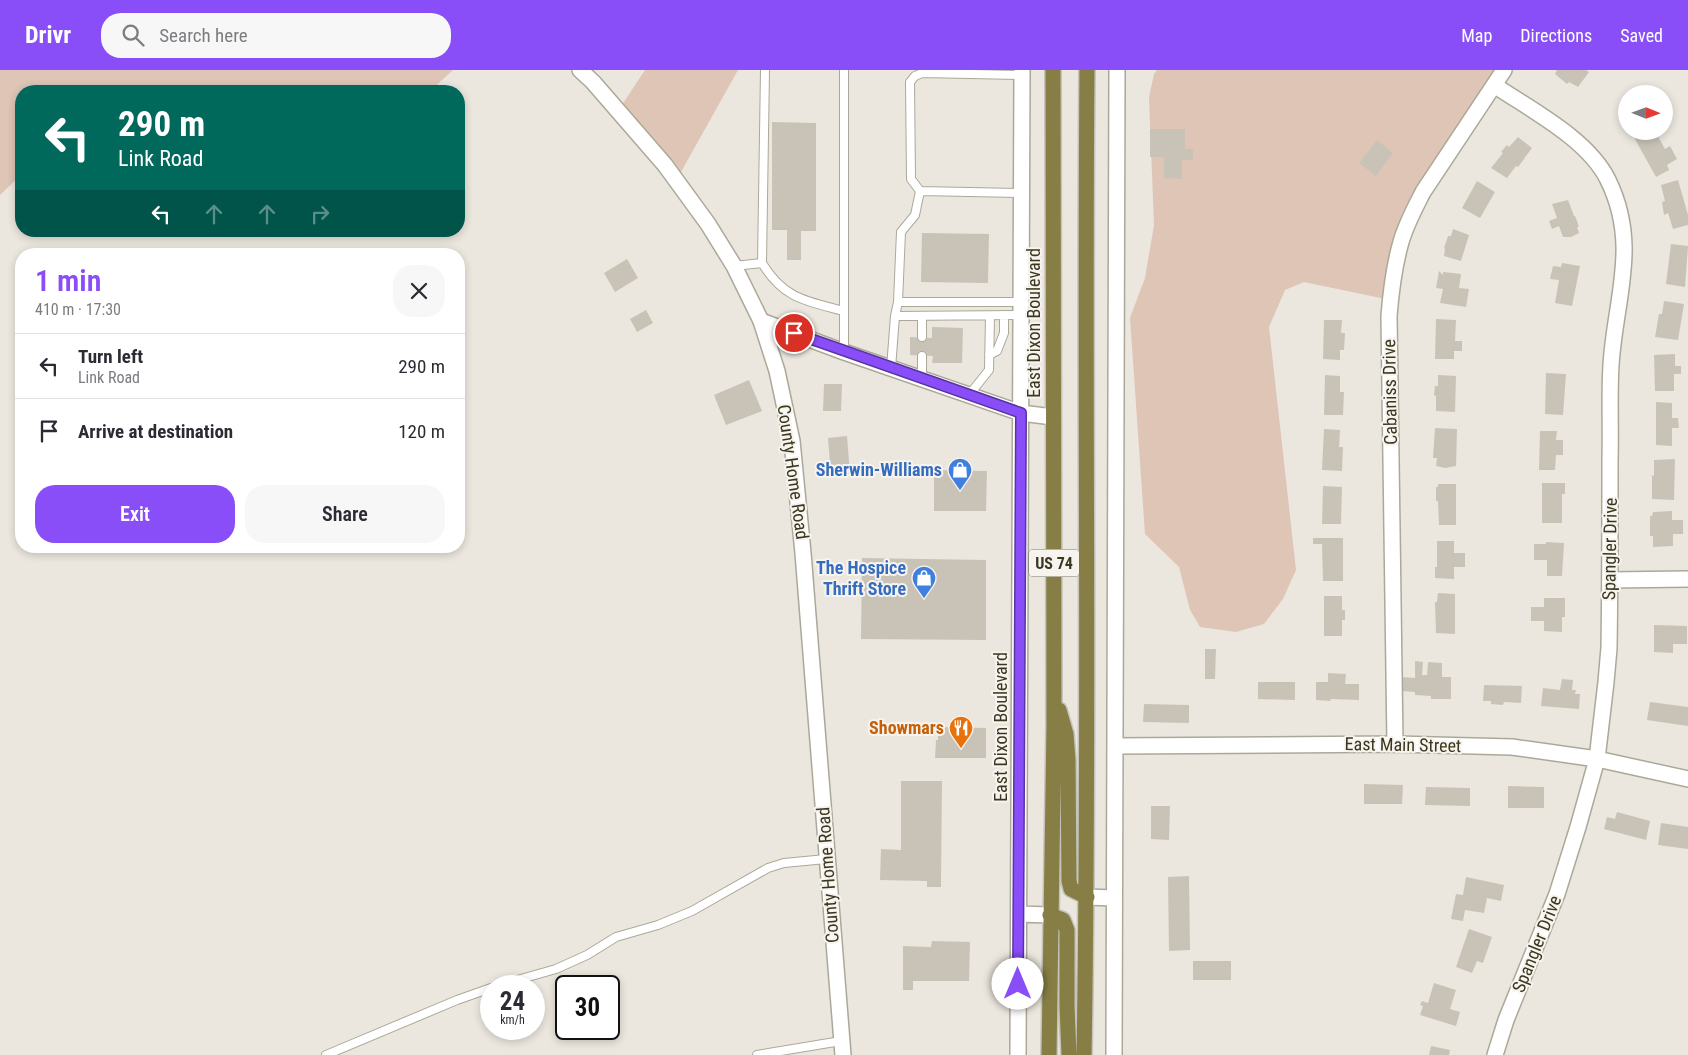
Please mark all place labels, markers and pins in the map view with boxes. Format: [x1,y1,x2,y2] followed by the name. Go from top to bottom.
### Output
[773,312,815,354] pin
[947,457,973,491] shop icon: Sherwin-Williams
[816,459,942,480] place label: Sherwin-Williams
[816,557,906,599] place label: The Hospice Thrift Store
[911,565,937,599] shop icon: The Hospice Thrift Store
[948,715,974,749] restaurant icon: Showmars
[869,717,944,738] place label: Showmars

